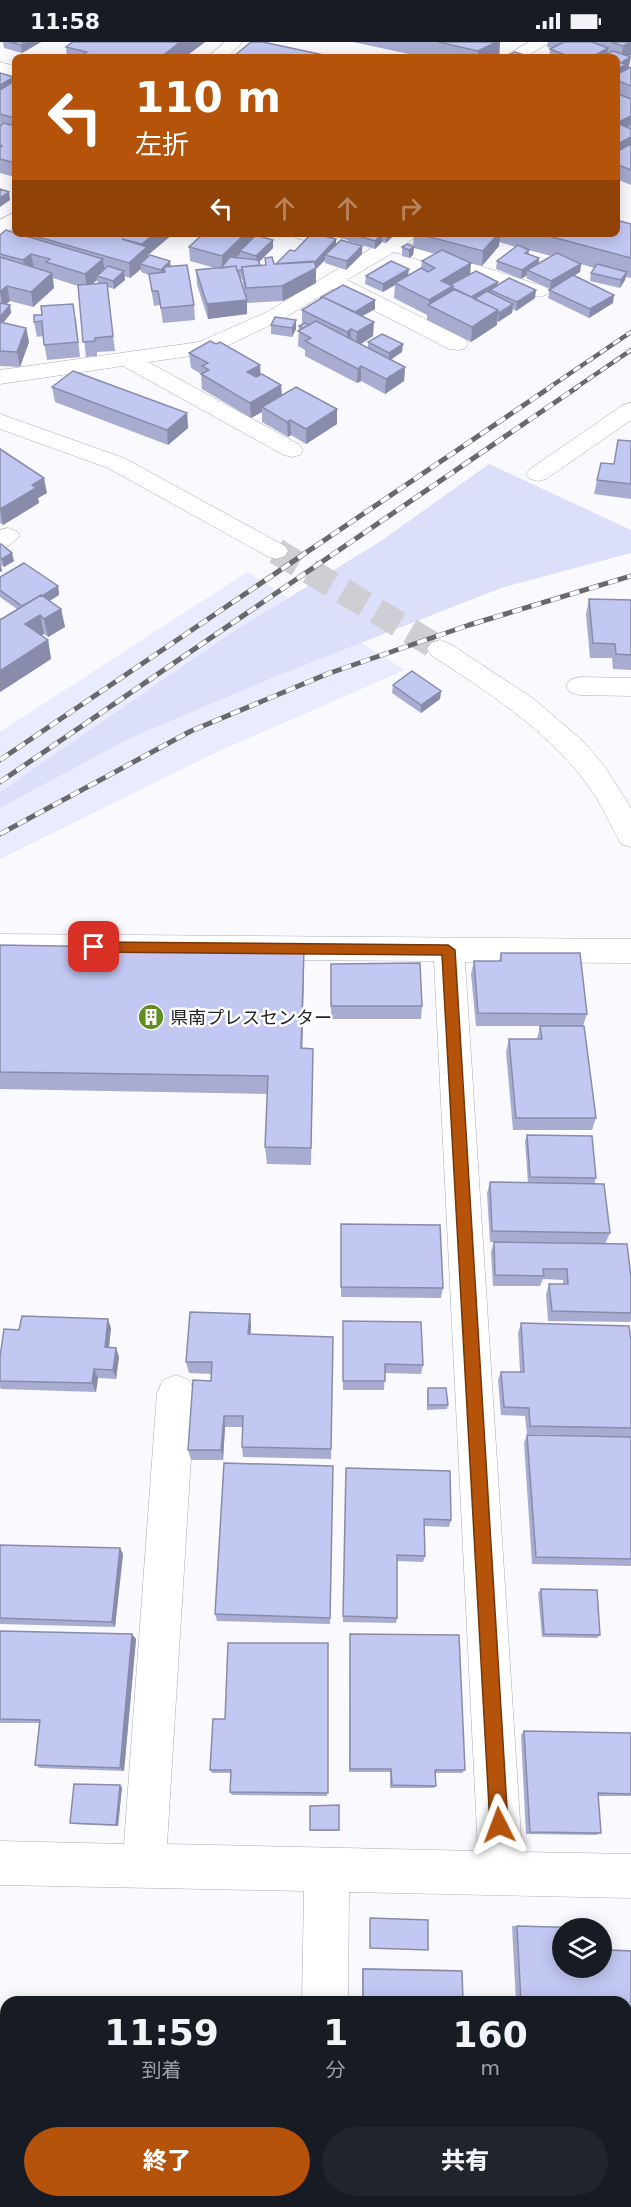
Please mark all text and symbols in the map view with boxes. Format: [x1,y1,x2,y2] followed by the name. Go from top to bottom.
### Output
[30,9,100,34] text: 11:58
[135,73,281,122] text: 110 m
[36,78,114,156] icon: left
[135,129,189,160] text: 左折
[205,192,238,225] icon: left
[268,192,301,225] icon: ahead
[331,192,364,225] icon: ahead
[394,192,427,225] icon: right
[68,921,119,972] pin
[77,930,110,963] icon: arrive
[136,1002,166,1032] building icon: 県南プレスセンター
[170,1007,332,1028] place label: 県南プレスセンター
[467,1793,531,1857] position arrow
[552,1918,612,1978] map controls
[552,1918,612,1978] button: layers
[104,2012,219,2053] text: 11:59
[323,2012,348,2053] text: 1
[453,2014,528,2055] text: 160
[480,2056,500,2080] text: m
[142,2058,182,2082] text: 到着
[326,2058,346,2082] text: 分
[24,2127,310,2196] button: 終了
[322,2127,608,2196] button: 共有

